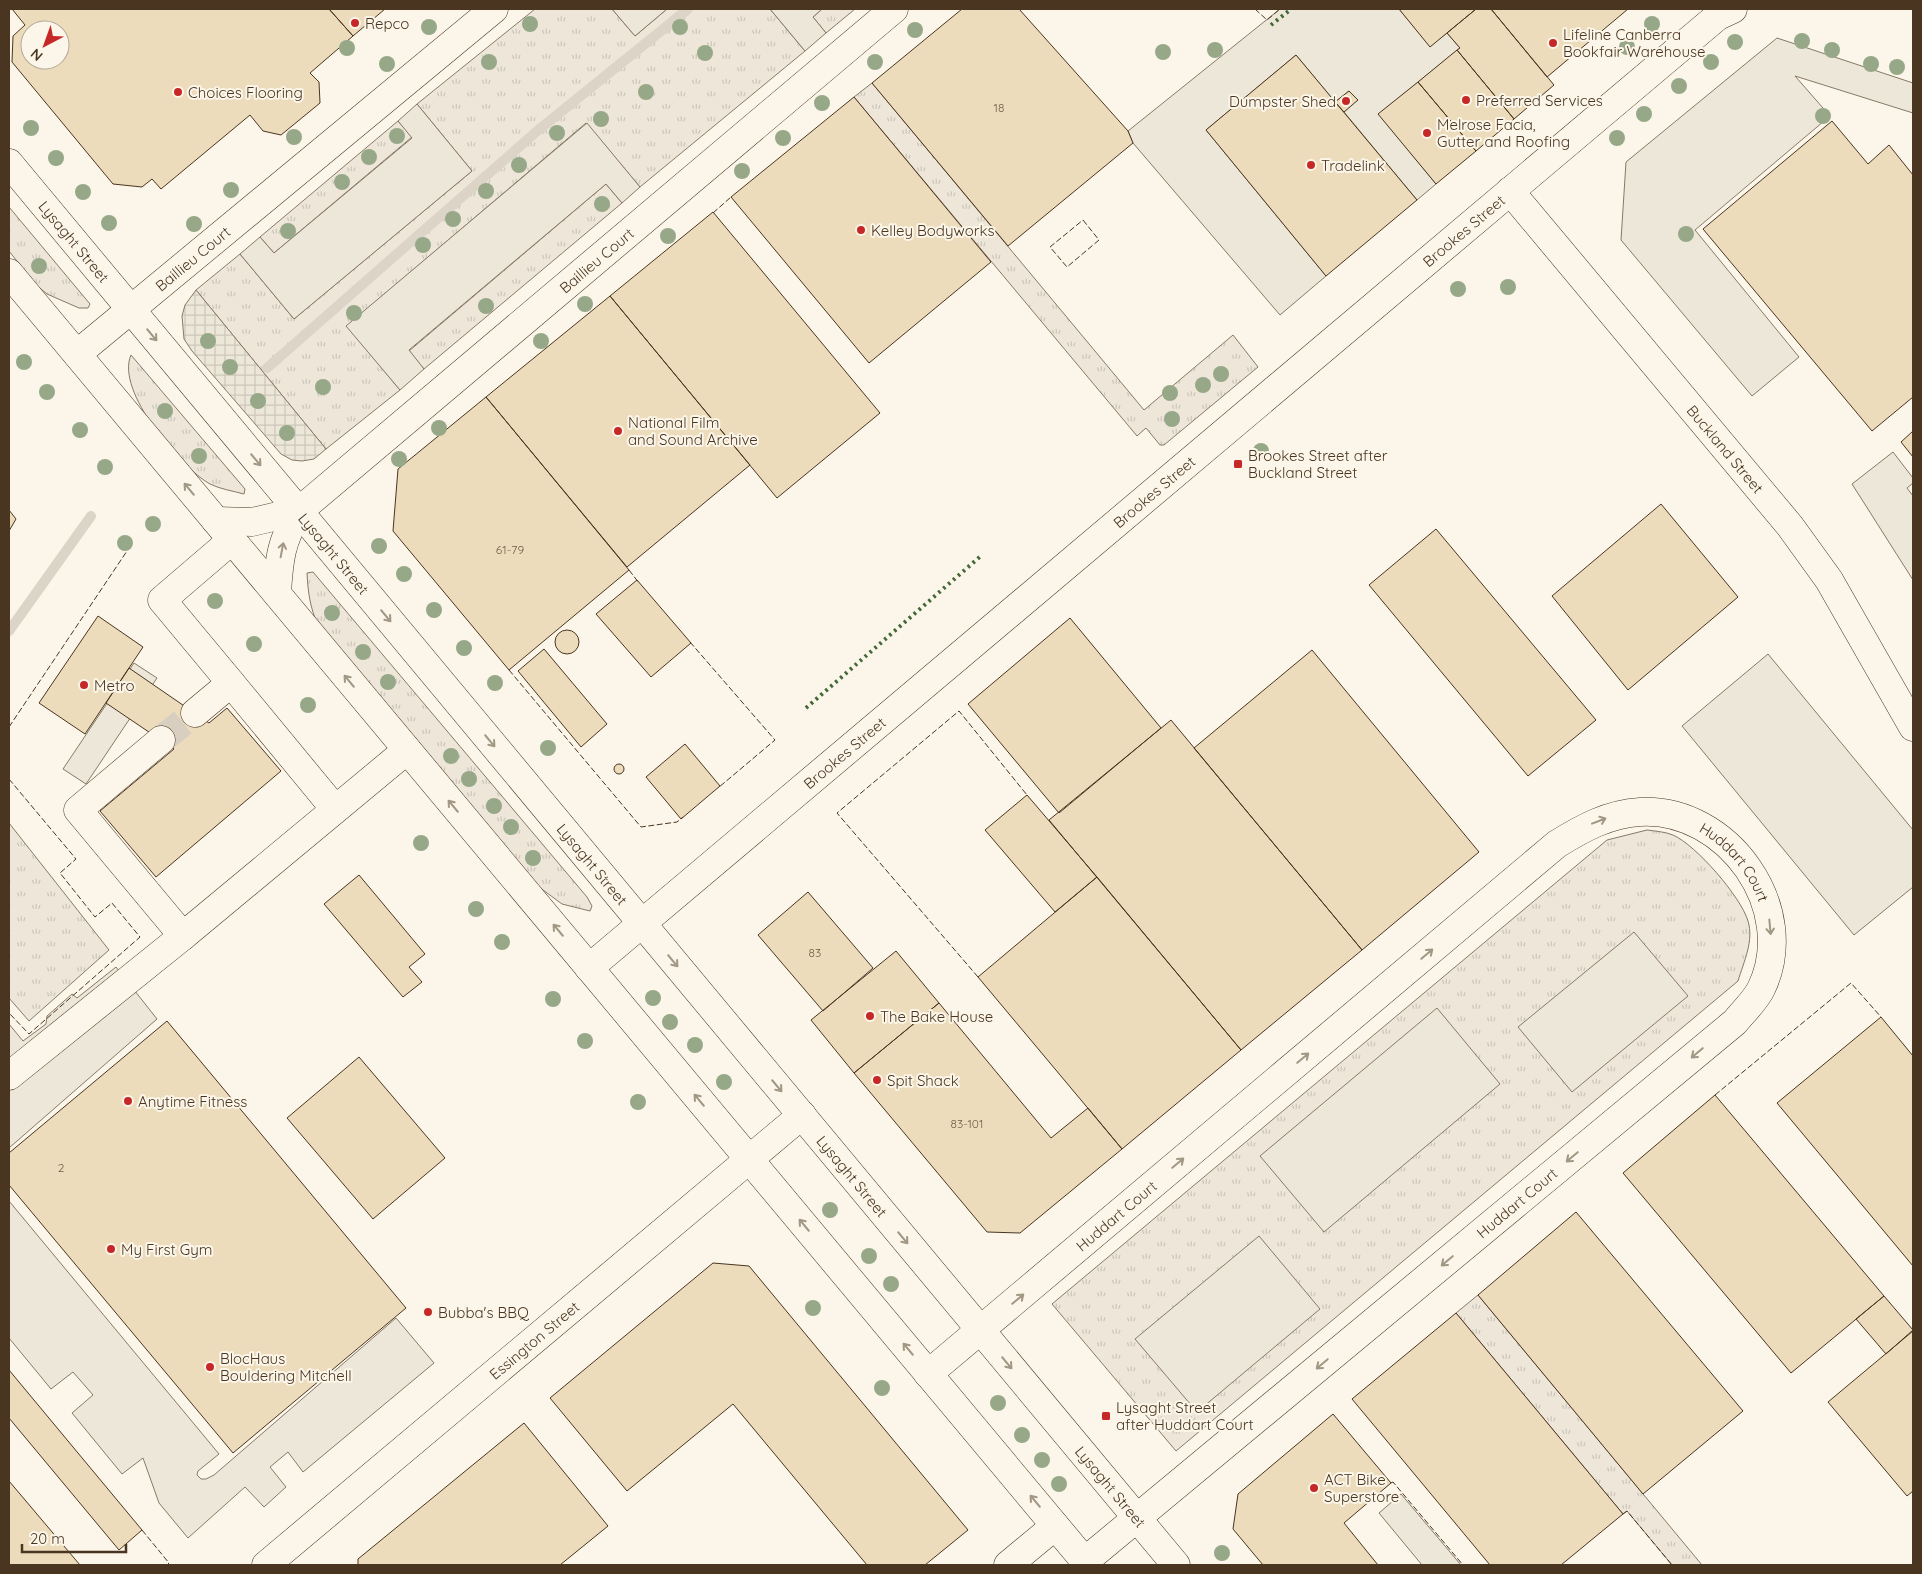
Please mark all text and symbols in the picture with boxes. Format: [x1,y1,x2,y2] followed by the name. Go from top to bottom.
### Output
[365,14,409,33] place label: Repco
[349,17,361,29] marker: Repco
[20,20,70,70] north arrow
[1563,25,1705,61] place label: Lifeline Canberra Bookfair Warehouse
[1547,37,1559,49] marker: Lifeline Canberra Bookfair Warehouse
[27,45,46,65] text: N
[188,83,303,102] place label: Choices Flooring
[172,86,184,98] marker: Choices Flooring
[1476,91,1603,110] place label: Preferred Services
[1229,92,1336,111] place label: Dumpster Shed
[1460,94,1472,106] marker: Preferred Services
[1340,95,1352,107] marker: Dumpster Shed
[994,100,1004,115] house number: 18
[1437,115,1570,151] place label: Melrose Facia, Gutter and Roofing
[1421,127,1433,139] marker: Melrose Facia, Gutter and Roofing
[1321,156,1385,175] place label: Tradelink
[1305,159,1317,171] marker: Tradelink
[1419,190,1509,271] street label: Brookes Street
[35,197,114,286] street label: Lysaght Street
[871,221,995,240] place label: Kelley Bodyworks
[151,222,234,295] street label: Baillieu Court
[555,223,637,297] street label: Baillieu Court
[855,224,867,236] marker: Kelley Bodyworks
[147,328,158,341] one-way arrow
[1683,401,1768,497] street label: Buckland Street
[628,413,758,449] place label: National Film and Sound Archive
[612,425,624,437] marker: National Film and Sound Archive
[1248,446,1388,482] place label: Brookes Street after Buckland Street
[1109,452,1199,532] street label: Brookes Street
[251,453,262,466] one-way arrow
[1232,458,1244,470] marker: Brookes Street after Buckland Street
[184,483,195,496] one-way arrow
[295,509,373,598] street label: Lysaght Street
[496,542,524,557] house number: 61-79
[277,543,287,559] one-way arrow
[380,609,391,622] one-way arrow
[344,675,355,688] one-way arrow
[94,676,134,695] place label: Metro
[78,679,90,691] marker: Metro
[799,713,889,793] street label: Brookes Street
[484,734,495,747] one-way arrow
[448,799,459,812] one-way arrow
[1591,816,1606,825] one-way arrow
[1696,818,1774,904] street label: Huddart Court
[553,819,632,909] street label: Lysaght Street
[1765,919,1774,935] one-way arrow
[552,924,563,937] one-way arrow
[809,945,821,960] house number: 83
[1420,948,1433,959] one-way arrow
[667,954,678,967] one-way arrow
[880,1007,993,1026] place label: The Bake House
[864,1010,876,1022] marker: The Bake House
[1691,1047,1704,1059] one-way arrow
[1296,1053,1309,1064] one-way arrow
[887,1071,959,1090] place label: Spit Shack
[871,1074,883,1086] marker: Spit Shack
[771,1079,782,1092] one-way arrow
[138,1092,247,1111] place label: Anytime Fitness
[694,1094,705,1107] one-way arrow
[122,1095,134,1107] marker: Anytime Fitness
[951,1116,983,1131] house number: 83-101
[813,1131,892,1221] street label: Lysaght Street
[1566,1151,1579,1162] one-way arrow
[1172,1157,1185,1169] one-way arrow
[58,1160,65,1175] house number: 2
[1473,1164,1561,1242] street label: Huddart Court
[1072,1176,1160,1255] street label: Huddart Court
[798,1218,809,1231] one-way arrow
[898,1231,909,1244] one-way arrow
[121,1240,212,1259] place label: My First Gym
[105,1243,117,1255] marker: My First Gym
[1441,1255,1454,1266] one-way arrow
[1011,1293,1024,1304] one-way arrow
[485,1297,583,1383] street label: Essington Street
[438,1303,529,1322] place label: Bubba's BBQ
[422,1306,434,1318] marker: Bubba's BBQ
[902,1343,913,1356] one-way arrow
[220,1349,352,1385] place label: BlocHaus Bouldering Mitchell
[1002,1356,1013,1369] one-way arrow
[1316,1359,1329,1370] one-way arrow
[204,1361,216,1373] marker: BlocHaus Bouldering Mitchell
[1116,1398,1254,1434] place label: Lysaght Street after Huddart Court
[1100,1410,1112,1422] marker: Lysaght Street after Huddart Court
[1071,1442,1150,1531] street label: Lysaght Street
[1324,1470,1399,1506] place label: ACT Bike Superstore
[1308,1482,1320,1494] marker: ACT Bike Superstore
[1029,1494,1040,1507] one-way arrow
[22,1522,126,1554] scale bar
[30,1529,65,1548] text: 20 m

